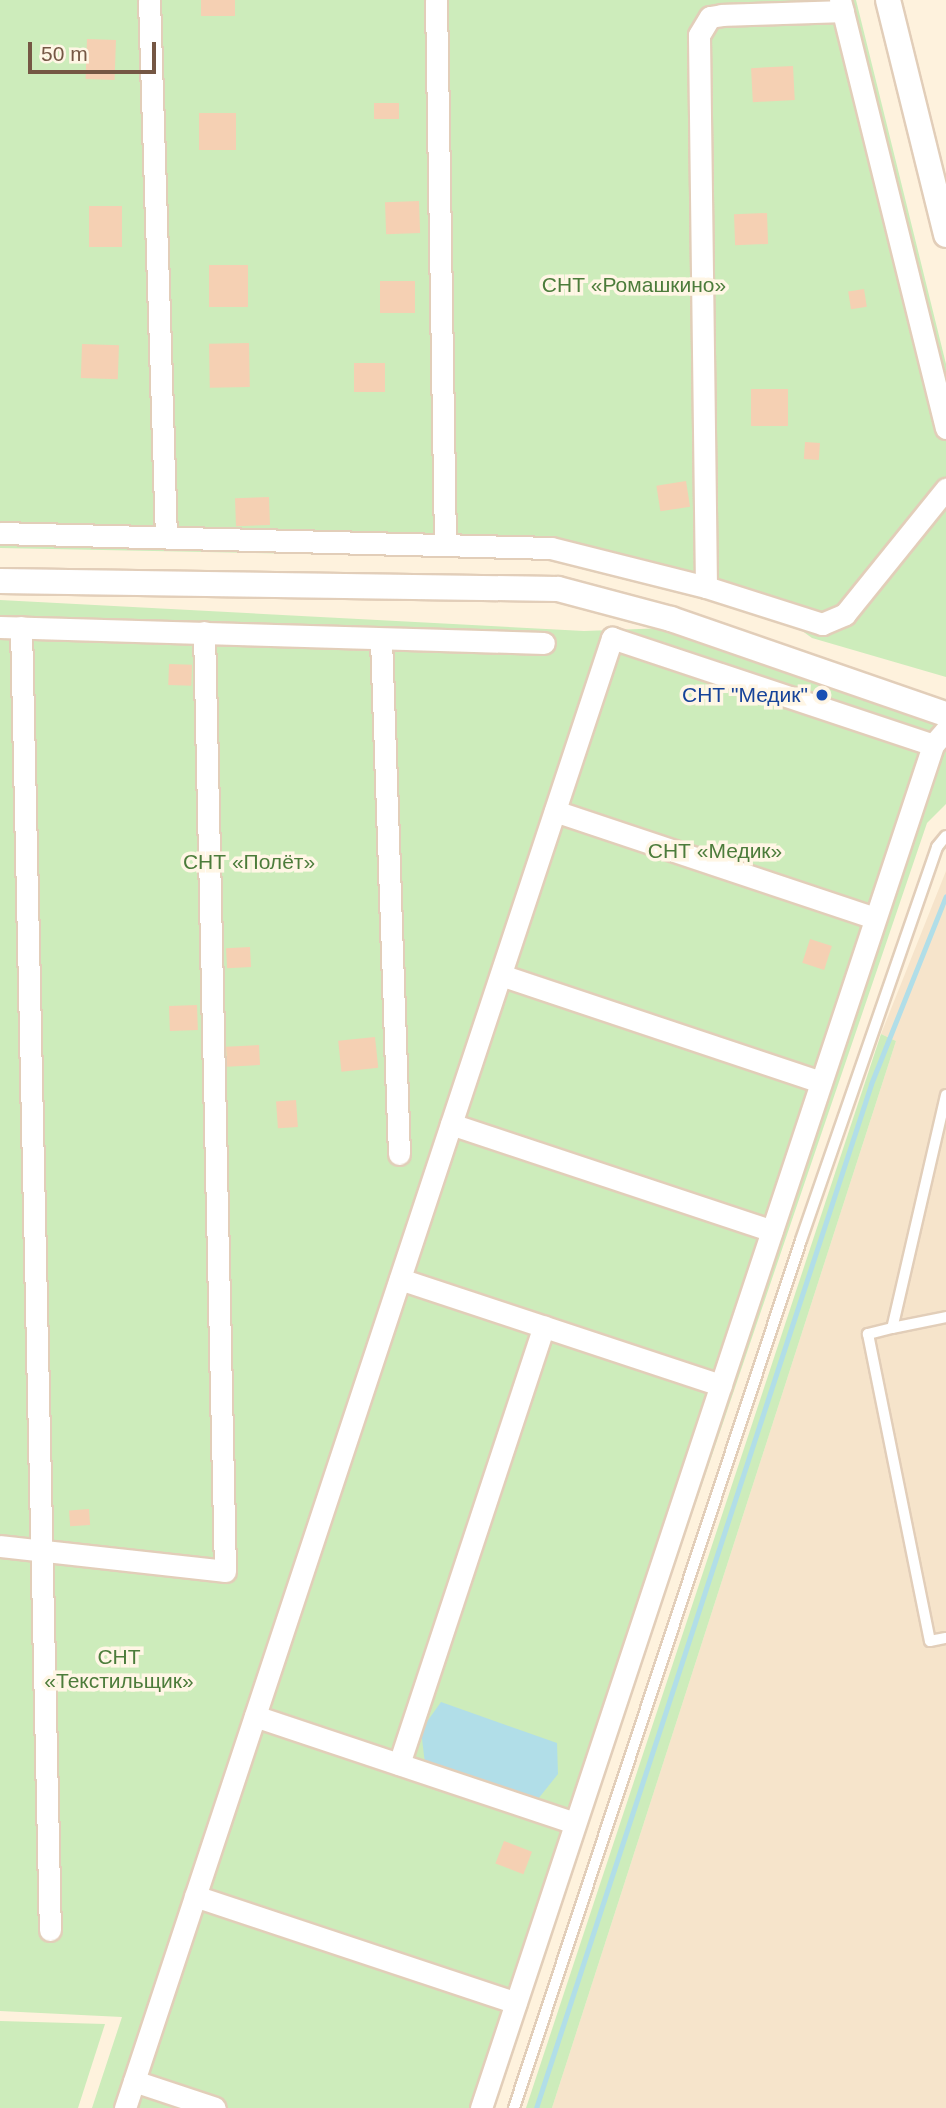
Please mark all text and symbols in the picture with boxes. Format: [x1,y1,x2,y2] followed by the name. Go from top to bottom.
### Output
[32,28,159,72] scale bar
[41,42,88,65] text: 50 m
[542,272,726,298] park label: СНТ «Ромашкино»
[682,682,808,708] place label: СНТ "Медик"
[814,687,830,703] marker: СНТ "Медик"
[648,838,782,864] park label: СНТ «Медик»
[183,849,315,875] park label: СНТ «Полёт»
[44,1644,194,1694] park label: СНТ «Текстильщик»

